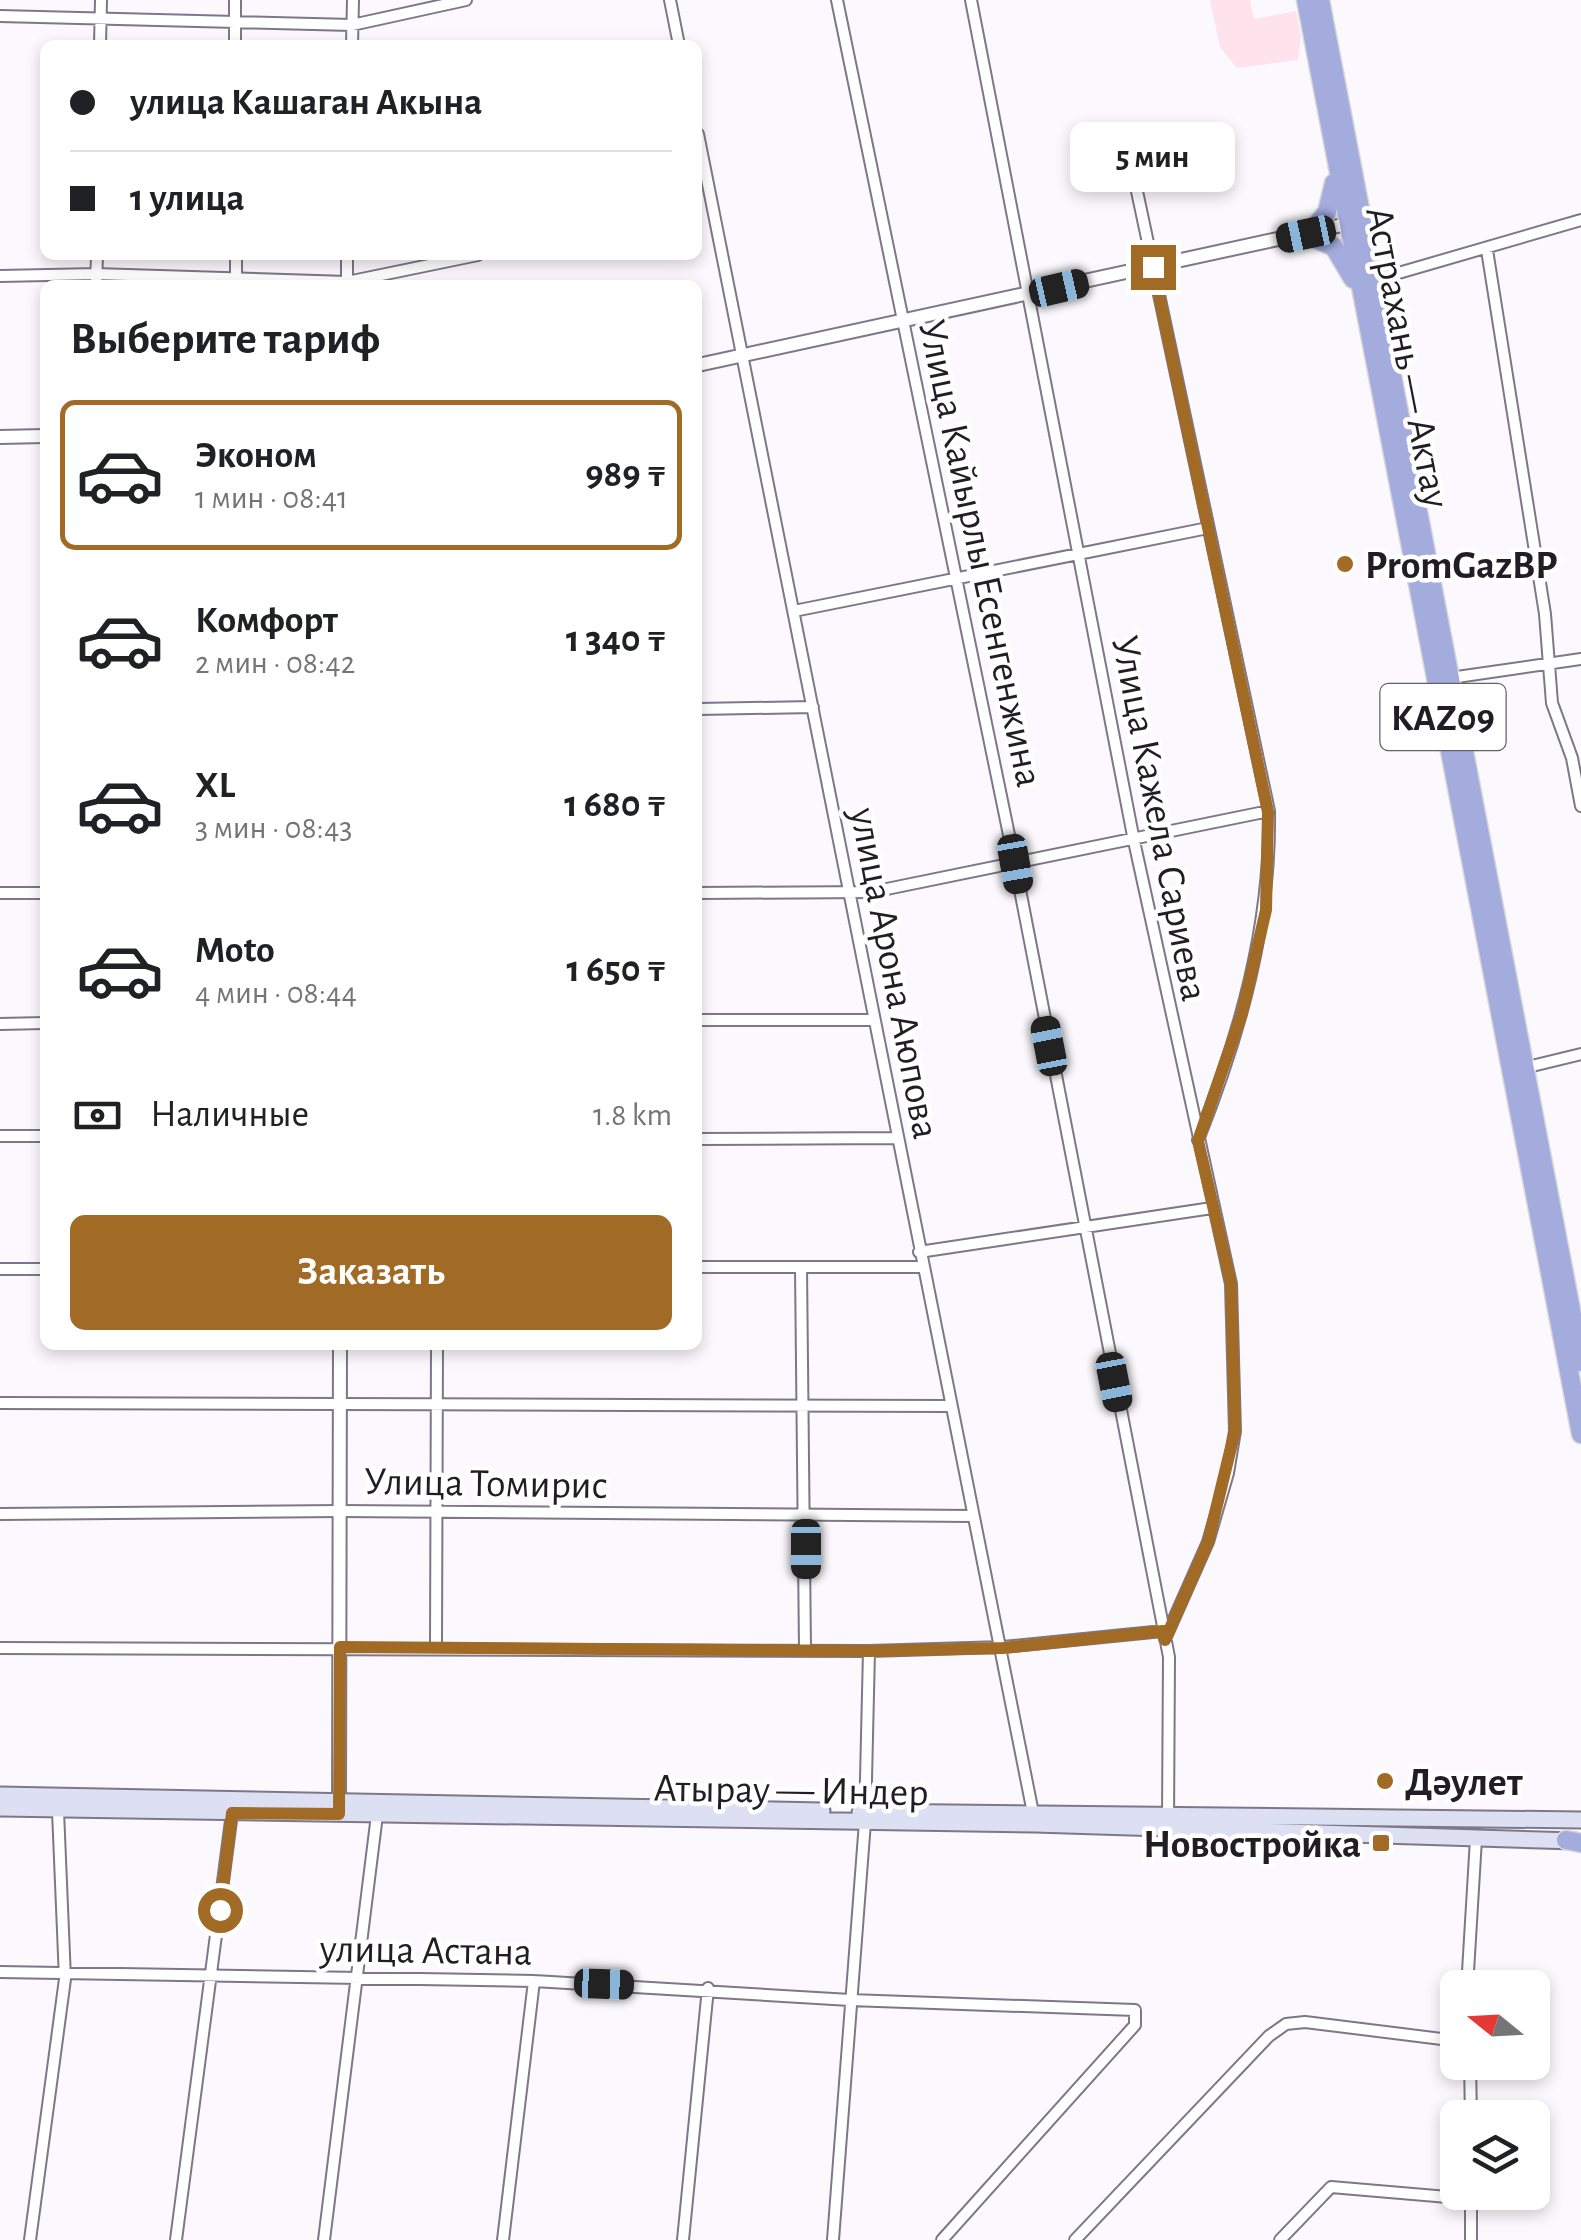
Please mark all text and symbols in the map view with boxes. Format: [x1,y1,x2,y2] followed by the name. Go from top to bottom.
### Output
[130,84,482,122] text: улица Кашаган Акына
[1070,122,1236,192] callout: 5 мин
[1116,141,1189,173] text: 5 мин
[130,180,244,218] text: 1 улица
[1358,203,1456,511] street label: Астрахань — Актау
[1274,213,1338,255] car
[1131,245,1176,290] route end
[1026,267,1092,309] car
[911,316,1049,791] street label: Улица Кайырлы Есенгенжина
[70,317,380,362] text: Выберите тариф
[75,430,165,520] icon: car
[195,437,317,475] text: Эконом
[585,456,667,494] text: 989 ₸
[195,482,348,514] text: 1 мин · 08:41
[1365,546,1557,586] place label: PromGazBP
[1334,553,1356,575] marker: PromGazBP
[75,595,165,685] icon: car
[195,602,338,640] text: Комфорт
[566,621,667,659] text: 1 340 ₸
[1104,632,1214,1004] street label: Улица Кажела Сариева
[195,647,355,679] text: 2 мин · 08:42
[1380,684,1506,750] road number: KAZ09
[75,760,165,850] icon: car
[195,767,235,805] text: XL
[564,786,667,824] text: 1 680 ₸
[842,803,946,1142] street label: улица Арона Аюпова
[195,812,352,844] text: 3 мин · 08:43
[995,832,1035,896] car
[75,925,165,1015] icon: car
[195,932,275,970] text: Moto
[567,951,667,989] text: 1 650 ₸
[195,977,357,1009] text: 4 мин · 08:44
[1029,1014,1069,1078] car
[70,1088,125,1143] icon: cash
[150,1096,309,1134] text: Наличные
[593,1099,672,1131] text: 1.8 km
[70,1215,672,1330] button: Заказать
[1094,1350,1134,1414] car
[364,1462,608,1506] street label: Улица Томирис
[791,1519,821,1579] car
[1405,1763,1523,1803] place label: Дәулет
[653,1769,929,1813] street label: Атырау — Индер
[1374,1770,1396,1792] marker: Дәулет
[1143,1825,1361,1865] place label: Новостройка
[1370,1832,1392,1854] marker: Новостройка
[198,1888,243,1933] route start
[318,1929,533,1973] street label: улица Астана
[573,1968,635,2000] car
[1440,1970,1550,2080] north arrow
[1440,1970,1550,2210] map controls
[1440,2100,1550,2210] button: layers

